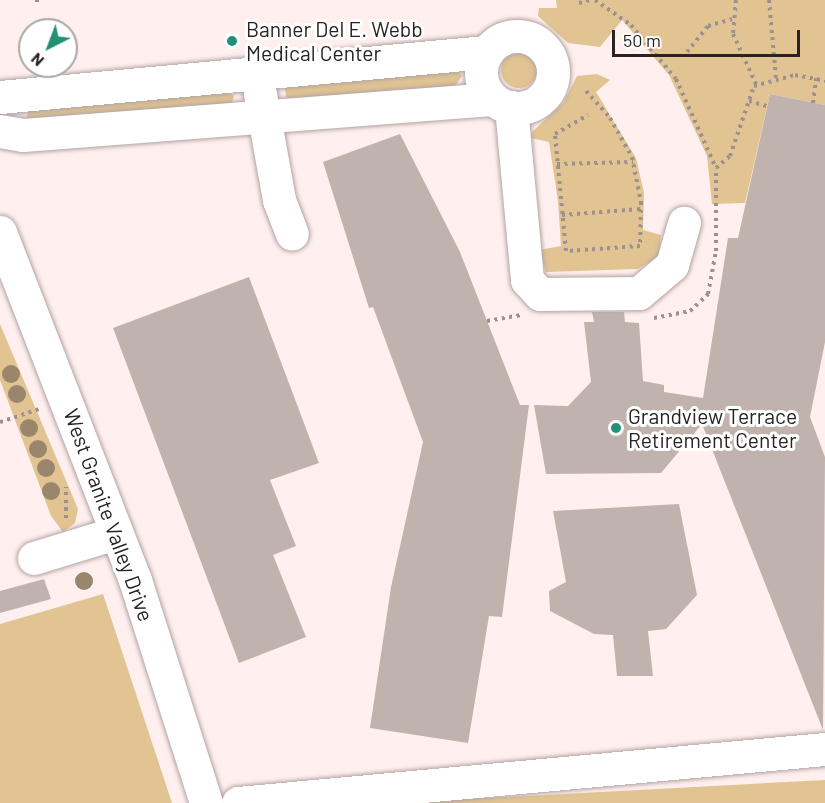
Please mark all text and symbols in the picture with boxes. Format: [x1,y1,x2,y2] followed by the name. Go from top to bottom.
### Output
[246,16,423,66] place label: Banner Del E. Webb Medical Center
[18,18,78,78] north arrow
[615,18,802,56] scale bar
[623,29,661,51] text: 50 m
[223,32,241,50] marker: Banner Del E. Webb Medical Center
[27,50,47,71] text: N
[628,403,797,453] place label: Grandview Terrace Retirement Center
[59,405,159,625] street label: West Granite Valley Drive
[609,421,623,435] marker: Grandview Terrace Retirement Center

